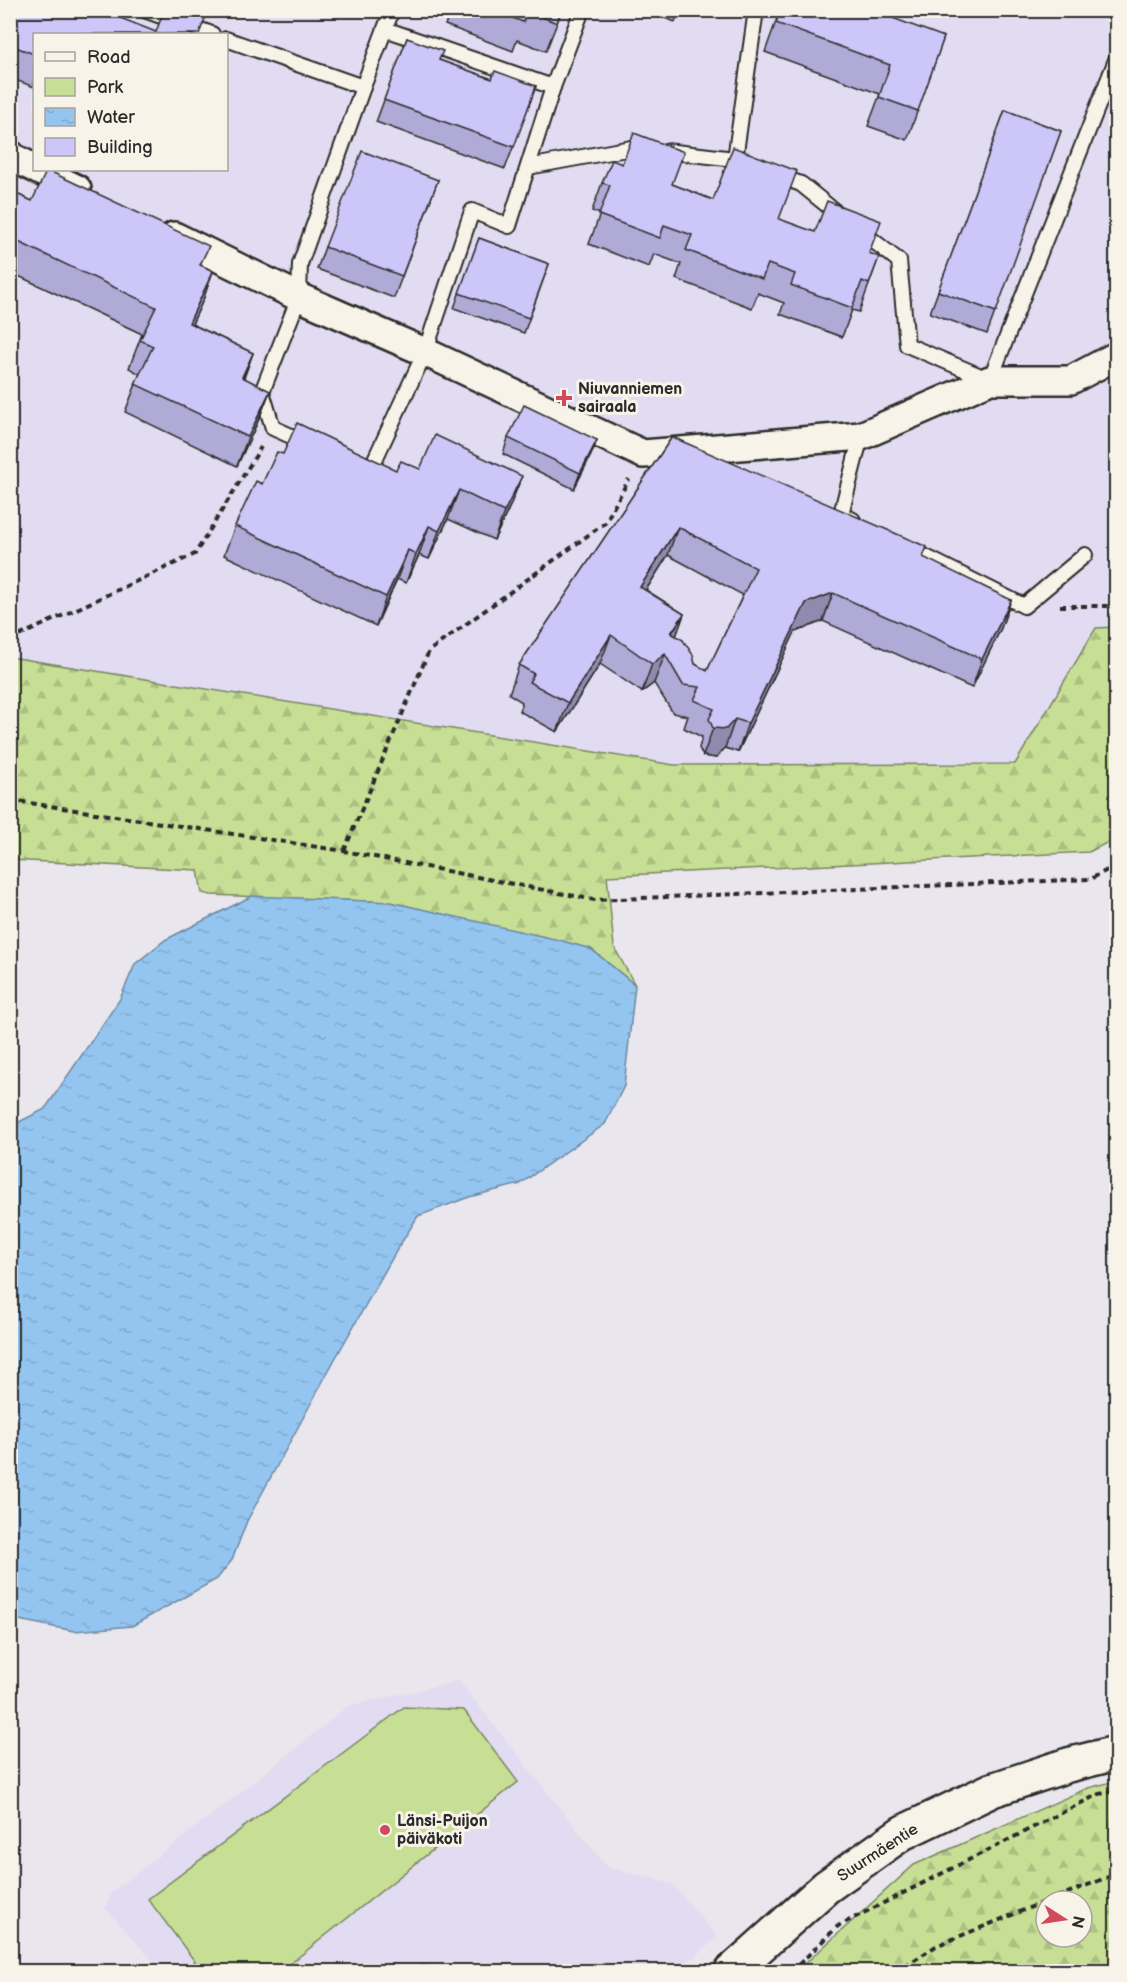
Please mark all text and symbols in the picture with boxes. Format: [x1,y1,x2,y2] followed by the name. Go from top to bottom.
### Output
[33,33,228,171] legend
[87,47,131,68] text: Road
[87,77,123,98] text: Park
[87,107,135,128] text: Water
[87,137,153,158] text: Building
[578,380,682,417] place label: Niuvanniemen sairaala
[555,389,573,407] marker: Niuvanniemen sairaala
[397,1812,488,1849] place label: Länsi-Puijon päiväkoti
[834,1820,922,1886] street label: Suurmäentie
[378,1823,392,1837] marker: Länsi-Puijon päiväkoti
[1034,1889,1094,1949] north arrow
[1067,1914,1088,1930] text: N

